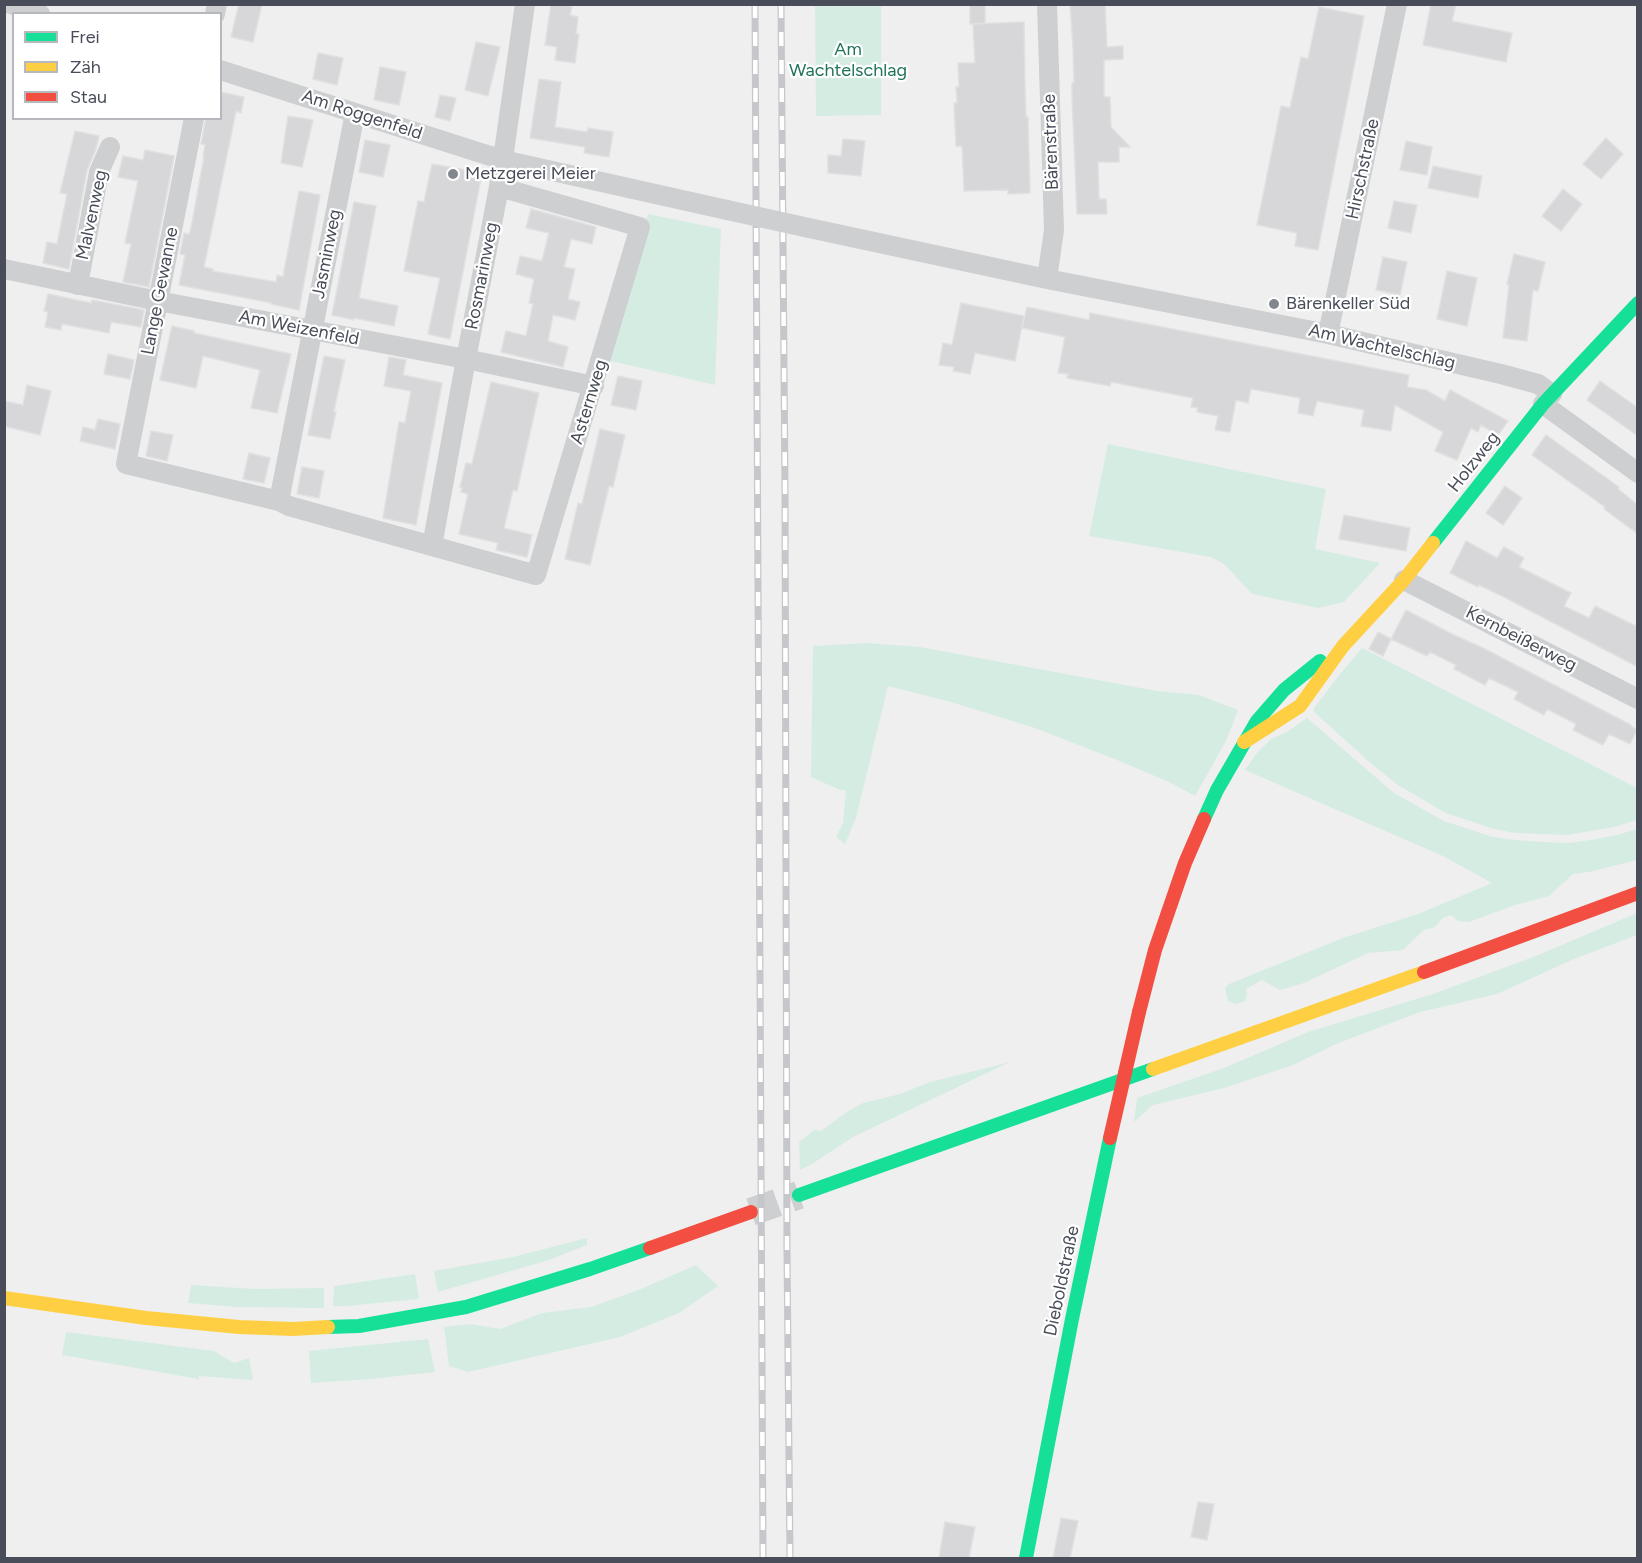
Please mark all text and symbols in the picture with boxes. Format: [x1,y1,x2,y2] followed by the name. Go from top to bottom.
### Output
[12,12,222,120] legend
[70,26,100,48] text: Frei
[789,39,907,82] park label: Am Wachtelschlag
[70,56,101,78] text: Zäh
[299,85,425,145] street label: Am Roggenfeld
[70,86,107,108] text: Stau
[1039,93,1063,191] street label: Bärenstraße
[1342,117,1384,221] street label: Hirschstraße
[465,163,596,185] place label: Metzgerei Meier
[446,167,460,181] marker: Metzgerei Meier
[72,168,112,262] street label: Malvenweg
[308,208,346,300] street label: Jasminweg
[461,220,503,332] street label: Rosmarinweg
[137,225,183,357] street label: Lange Gewanne
[1286,293,1410,315] place label: Bärenkeller Süd
[1267,297,1281,311] marker: Bärenkeller Süd
[237,306,361,350] street label: Am Weizenfeld
[1307,320,1457,374] street label: Am Wachtelschlag
[566,357,612,447] street label: Asternweg
[1444,427,1504,497] street label: Holzweg
[1462,602,1580,676] street label: Kernbeißerweg
[1040,1224,1084,1338] street label: Dieboldstraße

